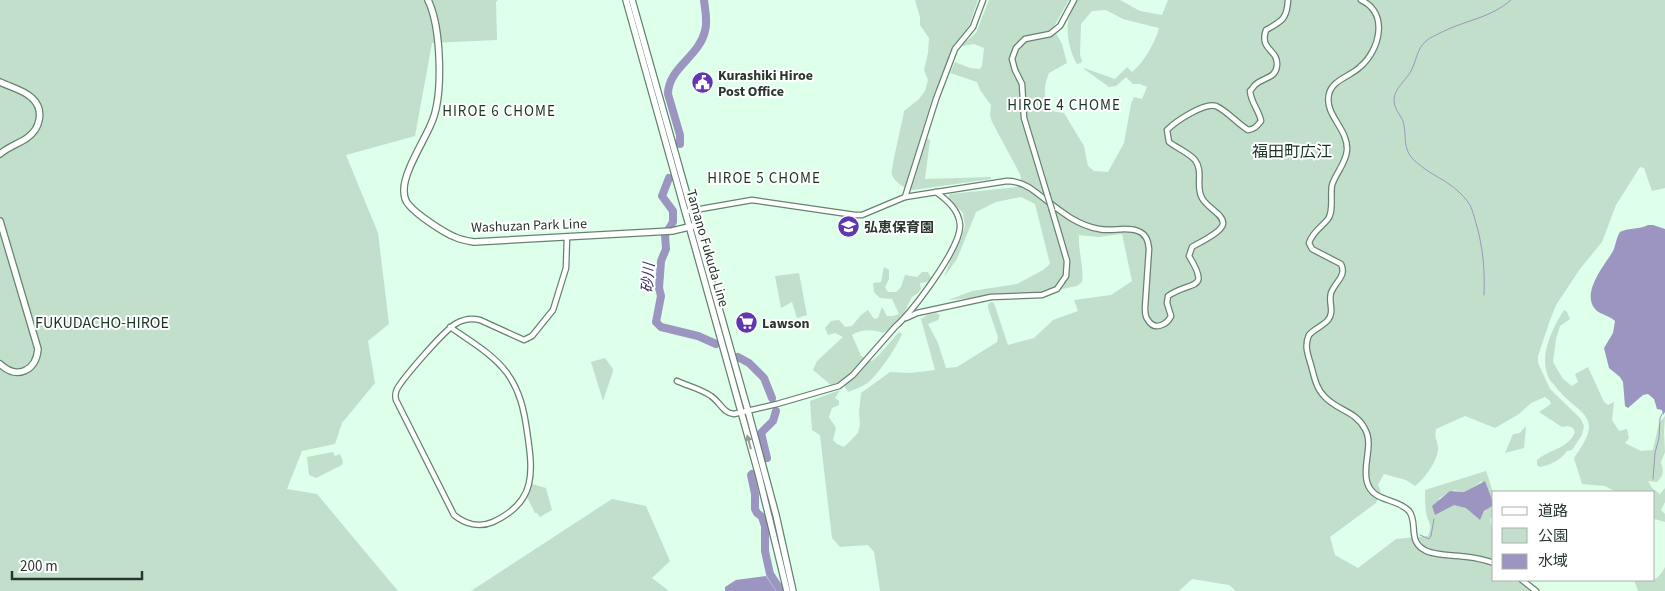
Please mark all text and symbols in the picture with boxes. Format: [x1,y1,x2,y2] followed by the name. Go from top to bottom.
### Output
[718,66,813,102] place label: Kurashiki Hiroe Post Office
[690,71,714,95] public building icon: Kurashiki Hiroe Post Office
[1007,95,1121,116] district label: HIROE 4 CHOME
[442,101,556,122] district label: HIROE 6 CHOME
[1252,141,1332,163] district label: 福田町広江
[707,168,821,189] district label: HIROE 5 CHOME
[681,187,733,309] street label: Tamano Fukuda Line
[471,214,587,238] street label: Washuzan Park Line
[836,215,860,239] school or university icon: 弘恵保育園
[864,218,934,238] place label: 弘恵保育園
[637,260,660,294] water label: 砂川
[734,311,758,335] supermarket icon: Lawson
[35,312,169,334] district label: FUKUDACHO-HIROE
[762,314,809,334] place label: Lawson
[745,435,753,450] one-way arrow
[1492,491,1655,581] legend
[1538,501,1568,522] text: 道路
[1538,526,1568,547] text: 公園
[12,548,142,580] scale bar
[1538,551,1568,572] text: 水域
[20,556,58,577] text: 200 m

